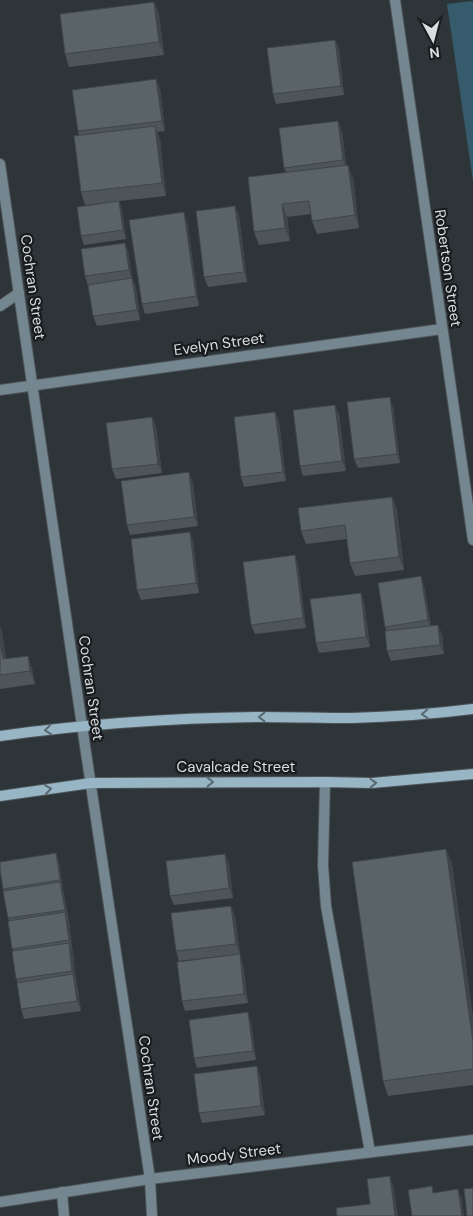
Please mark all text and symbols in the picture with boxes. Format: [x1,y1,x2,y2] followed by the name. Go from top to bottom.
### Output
[408,15,458,65] north arrow
[428,43,441,62] text: N
[430,208,466,328] street label: Robertson Street
[16,233,50,341] street label: Cochran Street
[172,328,266,360] street label: Evelyn Street
[74,634,108,742] street label: Cochran Street
[420,709,428,719] one-way arrow
[258,712,266,722] one-way arrow
[43,724,51,735] one-way arrow
[177,757,296,777] street label: Cavalcade Street
[207,777,215,787] one-way arrow
[369,778,377,788] one-way arrow
[45,784,53,795] one-way arrow
[134,1034,168,1142] street label: Cochran Street
[186,1138,282,1170] street label: Moody Street

